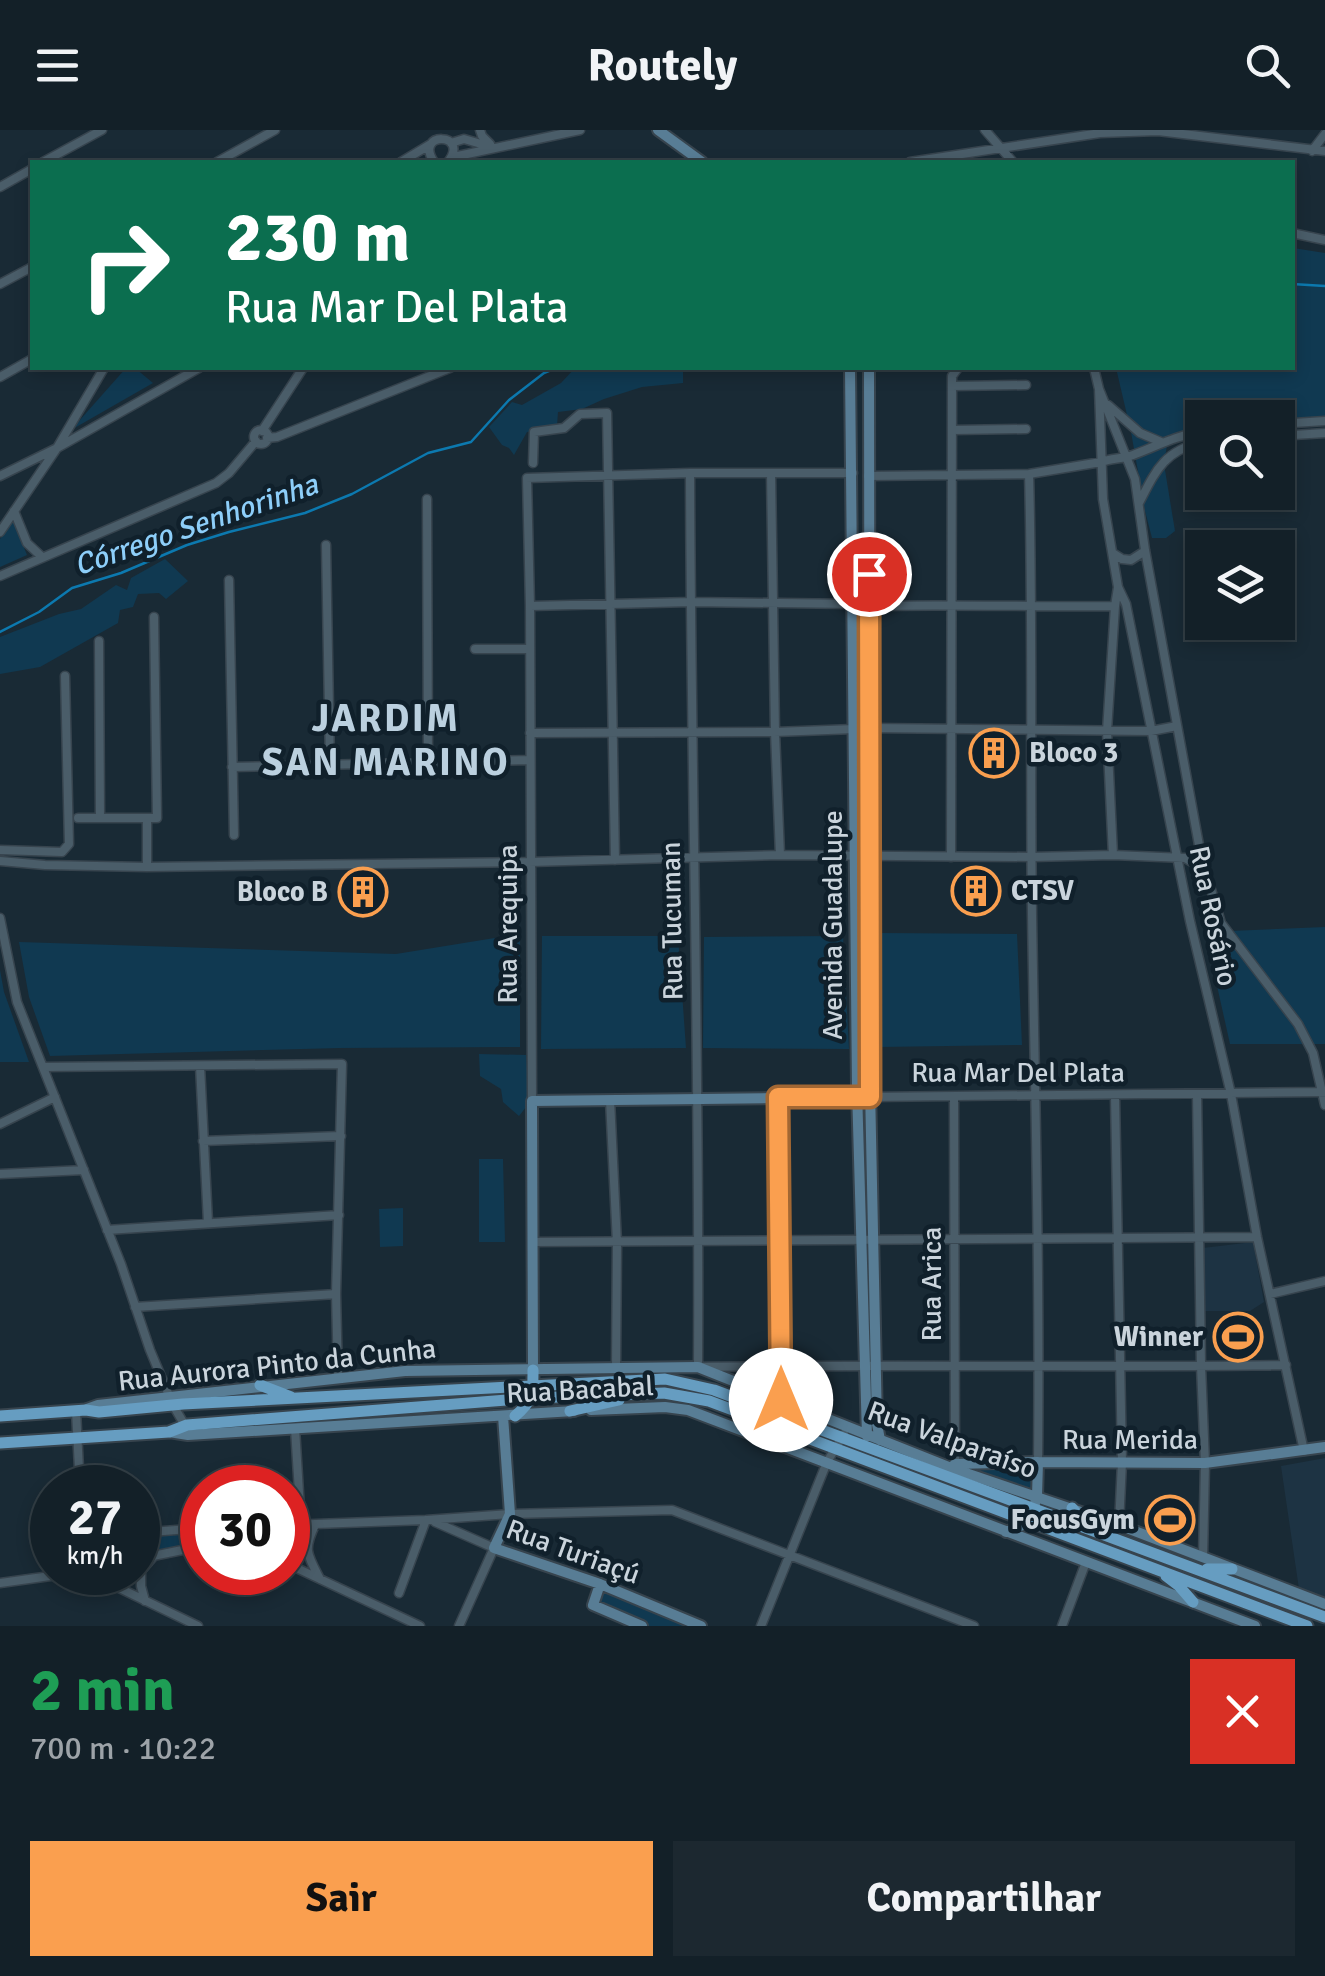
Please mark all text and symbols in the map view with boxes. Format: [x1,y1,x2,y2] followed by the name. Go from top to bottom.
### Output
[30,38,85,93] icon: menu
[588,38,737,93] text: Routely
[1240,38,1295,93] icon: search
[225,194,410,280] text: 230 m
[60,200,190,330] icon: right
[225,280,569,335] text: Rua Mar Del Plata
[1185,400,1295,640] map controls
[1185,400,1295,510] button: search
[69,466,324,584] water label: Córrego Senhorinha
[1185,530,1295,640] button: layers
[827,532,912,617] pin
[842,547,897,602] icon: arrive
[262,695,510,786] district label: JARDIM SAN MARINO
[968,727,1020,779] building icon: Bloco 3
[1029,736,1118,770] place label: Bloco 3
[816,810,850,1040] street label: Avenida Guadalupe
[654,841,690,1001] street label: Rua Tucuman
[1182,843,1244,989] street label: Rua Rosário
[491,844,525,1004] street label: Rua Arequipa
[950,865,1002,917] building icon: CTSV
[337,866,389,918] building icon: Bloco B
[1011,874,1074,908] place label: CTSV
[237,875,328,909] place label: Bloco B
[911,1056,1125,1090] street label: Rua Mar Del Plata
[915,1227,949,1341] street label: Rua Arica
[1212,1311,1264,1363] sports icon: Winner
[1114,1320,1204,1354] place label: Winner
[116,1331,438,1399] street label: Rua Aurora Pinto da Cunha
[729,1348,833,1452] position arrow
[505,1369,655,1411] street label: Rua Bacabal
[863,1394,1041,1486] street label: Rua Valparaíso
[1062,1423,1198,1457] street label: Rua Merida
[180,1465,310,1595] speed limit sign: 30
[68,1487,122,1549] text: 27
[1144,1494,1196,1546] sports icon: FocusGym
[1011,1503,1135,1537] place label: FocusGym
[502,1512,644,1592] street label: Rua Turiaçú
[67,1540,123,1571] text: km/h
[30,1654,175,1728] text: 2 min
[1190,1659,1295,1764] button: close
[30,1729,216,1768] text: 700 m · 10:22
[30,1841,653,1956] button: Sair
[673,1841,1295,1956] button: Compartilhar

